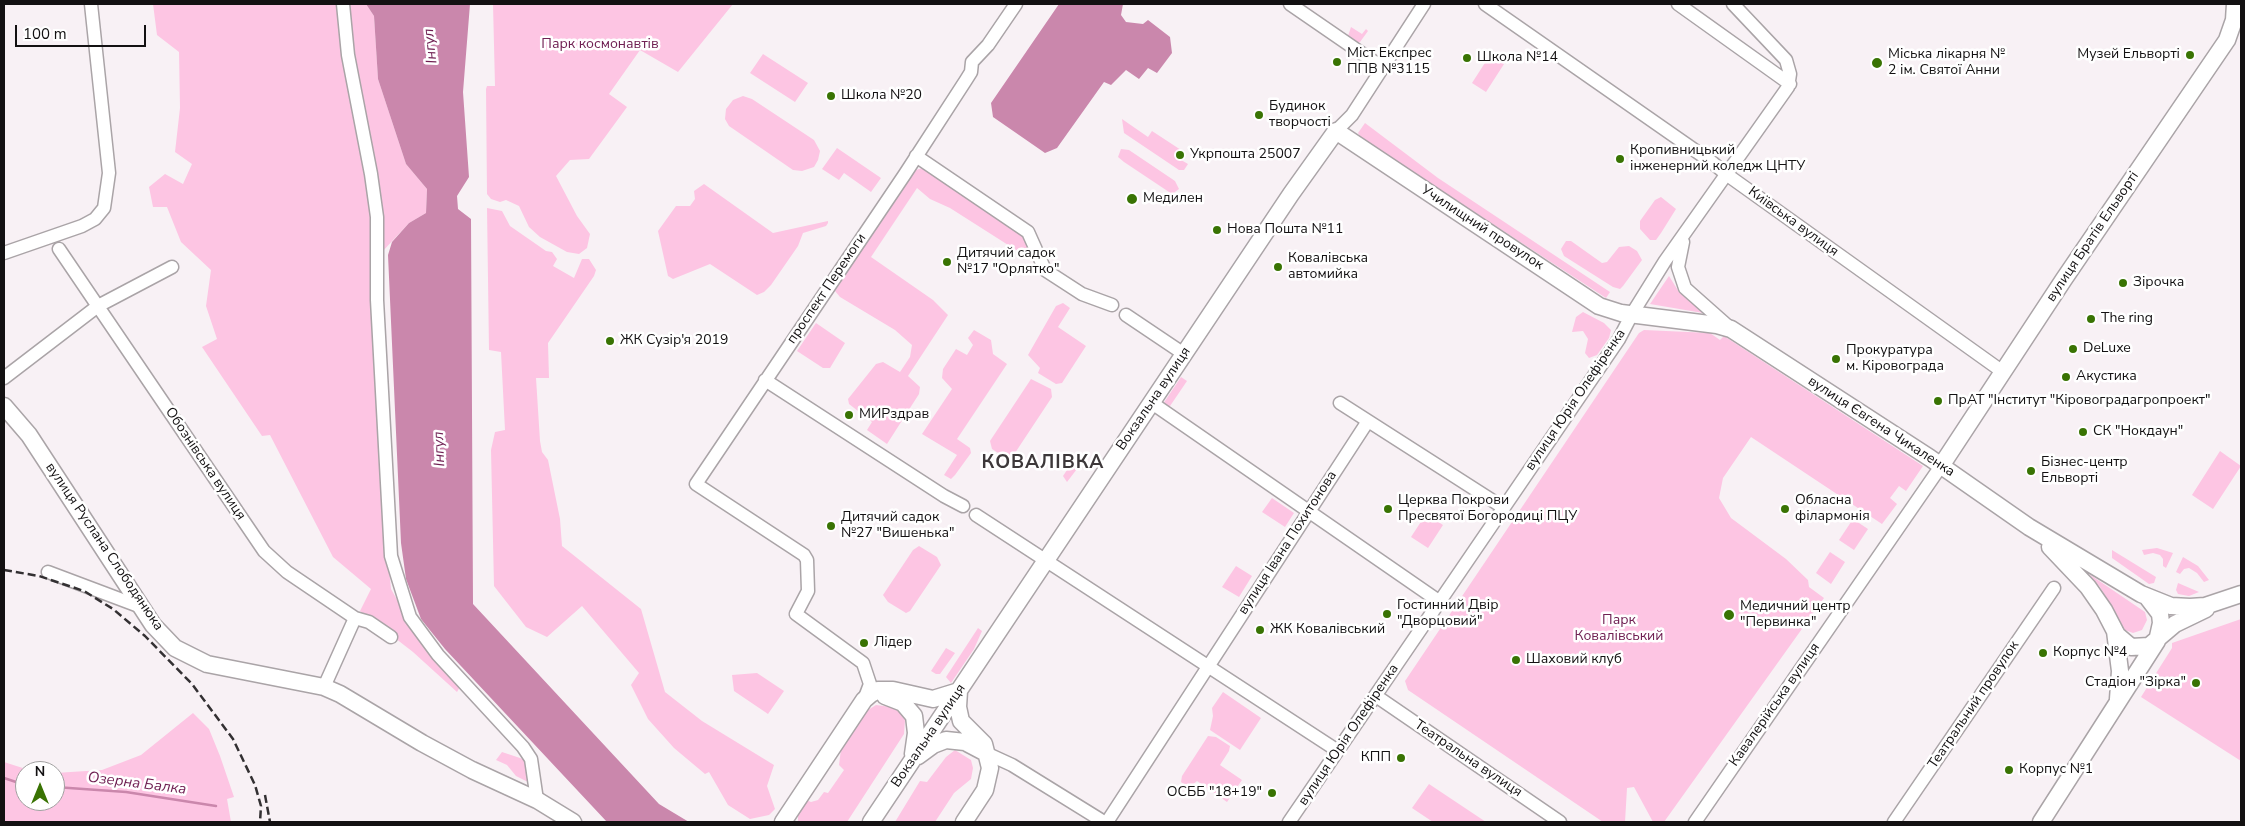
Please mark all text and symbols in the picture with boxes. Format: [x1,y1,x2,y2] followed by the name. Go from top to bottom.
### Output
[18,15,149,47] scale bar
[23,24,67,44] text: 100 m
[420,28,442,64] water label: Інгул
[541,37,659,53] park label: Парк космонавтів
[1347,46,1432,78] place label: Міст Експрес ППВ №3115
[1888,47,2005,80] place label: Міська лікарня № 2 ім. Святої Анни
[2077,47,2180,63] place label: Музей Ельворті
[2184,49,2196,61] marker: Музей Ельворті
[1477,50,1558,66] place label: Школа №14
[1461,52,1473,64] marker: Школа №14
[1331,56,1343,68] marker: Міст Експрес ППВ №3115
[1870,56,1884,70] marker: Міська лікарня № 2 ім. Святої Анни
[841,88,922,104] place label: Школа №20
[825,90,837,102] marker: Школа №20
[1269,99,1331,132] place label: Будинок творчості
[1253,109,1265,121] marker: Будинок творчості
[1630,143,1805,176] place label: Кропивницький інженерний коледж ЦНТУ
[1190,147,1301,163] place label: Укрпошта 25007
[1174,149,1186,161] marker: Укрпошта 25007
[1614,153,1626,165] marker: Кропивницький інженерний коледж ЦНТУ
[2043,169,2143,305] street label: вулиця Братів Ельворті
[1417,182,1547,274] street label: Училищний провулок
[1745,184,1841,260] street label: Київська вулиця
[1143,191,1203,207] place label: Медилен
[1125,192,1139,206] marker: Медилен
[1227,222,1343,238] place label: Нова Пошта №11
[1211,224,1223,236] marker: Нова Пошта №11
[784,231,870,347] street label: проспект Перемоги
[957,246,1059,278] place label: Дитячий садок №17 "Орлятко"
[1288,251,1368,284] place label: Ковалівська автомийка
[941,256,953,268] marker: Дитячий садок №17 "Орлятко"
[1272,261,1284,273] marker: Ковалівська автомийка
[2133,275,2184,291] place label: Зірочка
[2117,277,2129,289] marker: Зірочка
[2101,311,2153,327] place label: The ring
[2085,313,2097,325] marker: The ring
[1522,326,1630,474] street label: вулиця Юрія Олефіренка
[620,333,728,349] place label: ЖК Сузір'я 2019
[604,335,616,347] marker: ЖК Сузір'я 2019
[2083,341,2131,357] place label: DeLuxe
[1846,343,1944,376] place label: Прокуратура м. Кіровограда
[2067,343,2079,355] marker: DeLuxe
[1113,344,1195,454] street label: Вокзальна вулиця
[1830,353,1842,365] marker: Прокуратура м. Кіровограда
[2076,369,2137,385] place label: Акустика
[2060,371,2072,383] marker: Акустика
[1804,373,1958,481] street label: вулиця Євгена Чикаленка
[1948,393,2210,409] place label: ПрАТ "Інститут "Кіровоградагропроект"
[1932,395,1944,407] marker: ПрАТ "Інститут "Кіровоградагропроект"
[161,405,249,523] street label: Обознівська вулиця
[859,407,929,423] place label: МИРздрав
[843,409,855,421] marker: МИРздрав
[2093,424,2183,440] place label: СК "Нокдаун"
[2077,426,2089,438] marker: СК "Нокдаун"
[430,431,450,467] water label: Інгул
[980,452,1106,474] district label: КОВАЛІВКА
[2041,455,2128,488] place label: Бізнес-центр Ельворті
[41,460,167,634] street label: вулиця Руслана Слободянюка
[2025,465,2037,477] marker: Бізнес-центр Ельворті
[1235,468,1341,618] street label: вулиця Івана Похитонова
[1398,493,1577,526] place label: Церква Покрови Пресвятої Богородиці ПЦУ
[1795,493,1870,526] place label: Обласна філармонія
[1382,503,1394,515] marker: Церква Покрови Пресвятої Богородиці ПЦУ
[1779,503,1791,515] marker: Обласна філармонія
[841,510,955,542] place label: Дитячий садок №27 "Вишенька"
[825,520,837,532] marker: Дитячий садок №27 "Вишенька"
[1397,598,1498,630] place label: Гостинний Двір "Дворцовий"
[1740,599,1851,632] place label: Медичний центр "Первинка"
[1381,608,1393,620] marker: Гостинний Двір "Дворцовий"
[1722,608,1736,622] marker: Медичний центр "Первинка"
[1575,613,1663,646] park label: Парк Ковалівський
[1270,622,1385,638] place label: ЖК Ковалівський
[1254,624,1266,636] marker: ЖК Ковалівський
[874,635,912,651] place label: Лідер
[858,637,870,649] marker: Лідер
[1925,638,2023,772] street label: Театральний провулок
[1726,640,1824,770] street label: Кавалерійська вулиця
[2053,645,2127,661] place label: Корпус №4
[2037,647,2049,659] marker: Корпус №4
[1526,652,1622,668] place label: Шаховий клуб
[1510,654,1522,666] marker: Шаховий клуб
[1295,661,1403,809] street label: вулиця Юрія Олефіренка
[2085,675,2186,691] place label: Стадіон "Зірка"
[2190,677,2202,689] marker: Стадіон "Зірка"
[888,681,970,791] street label: Вокзальна вулиця
[1411,717,1525,801] street label: Театральна вулиця
[1361,750,1391,766] place label: КПП
[1395,752,1407,764] marker: КПП
[15,761,65,811] north arrow
[35,762,45,781] text: N
[2019,762,2093,778] place label: Корпус №1
[2003,764,2015,776] marker: Корпус №1
[87,769,187,799] water label: Озерна Балка
[1167,785,1262,801] place label: ОСББ "18+19"
[1266,787,1278,799] marker: ОСББ "18+19"

